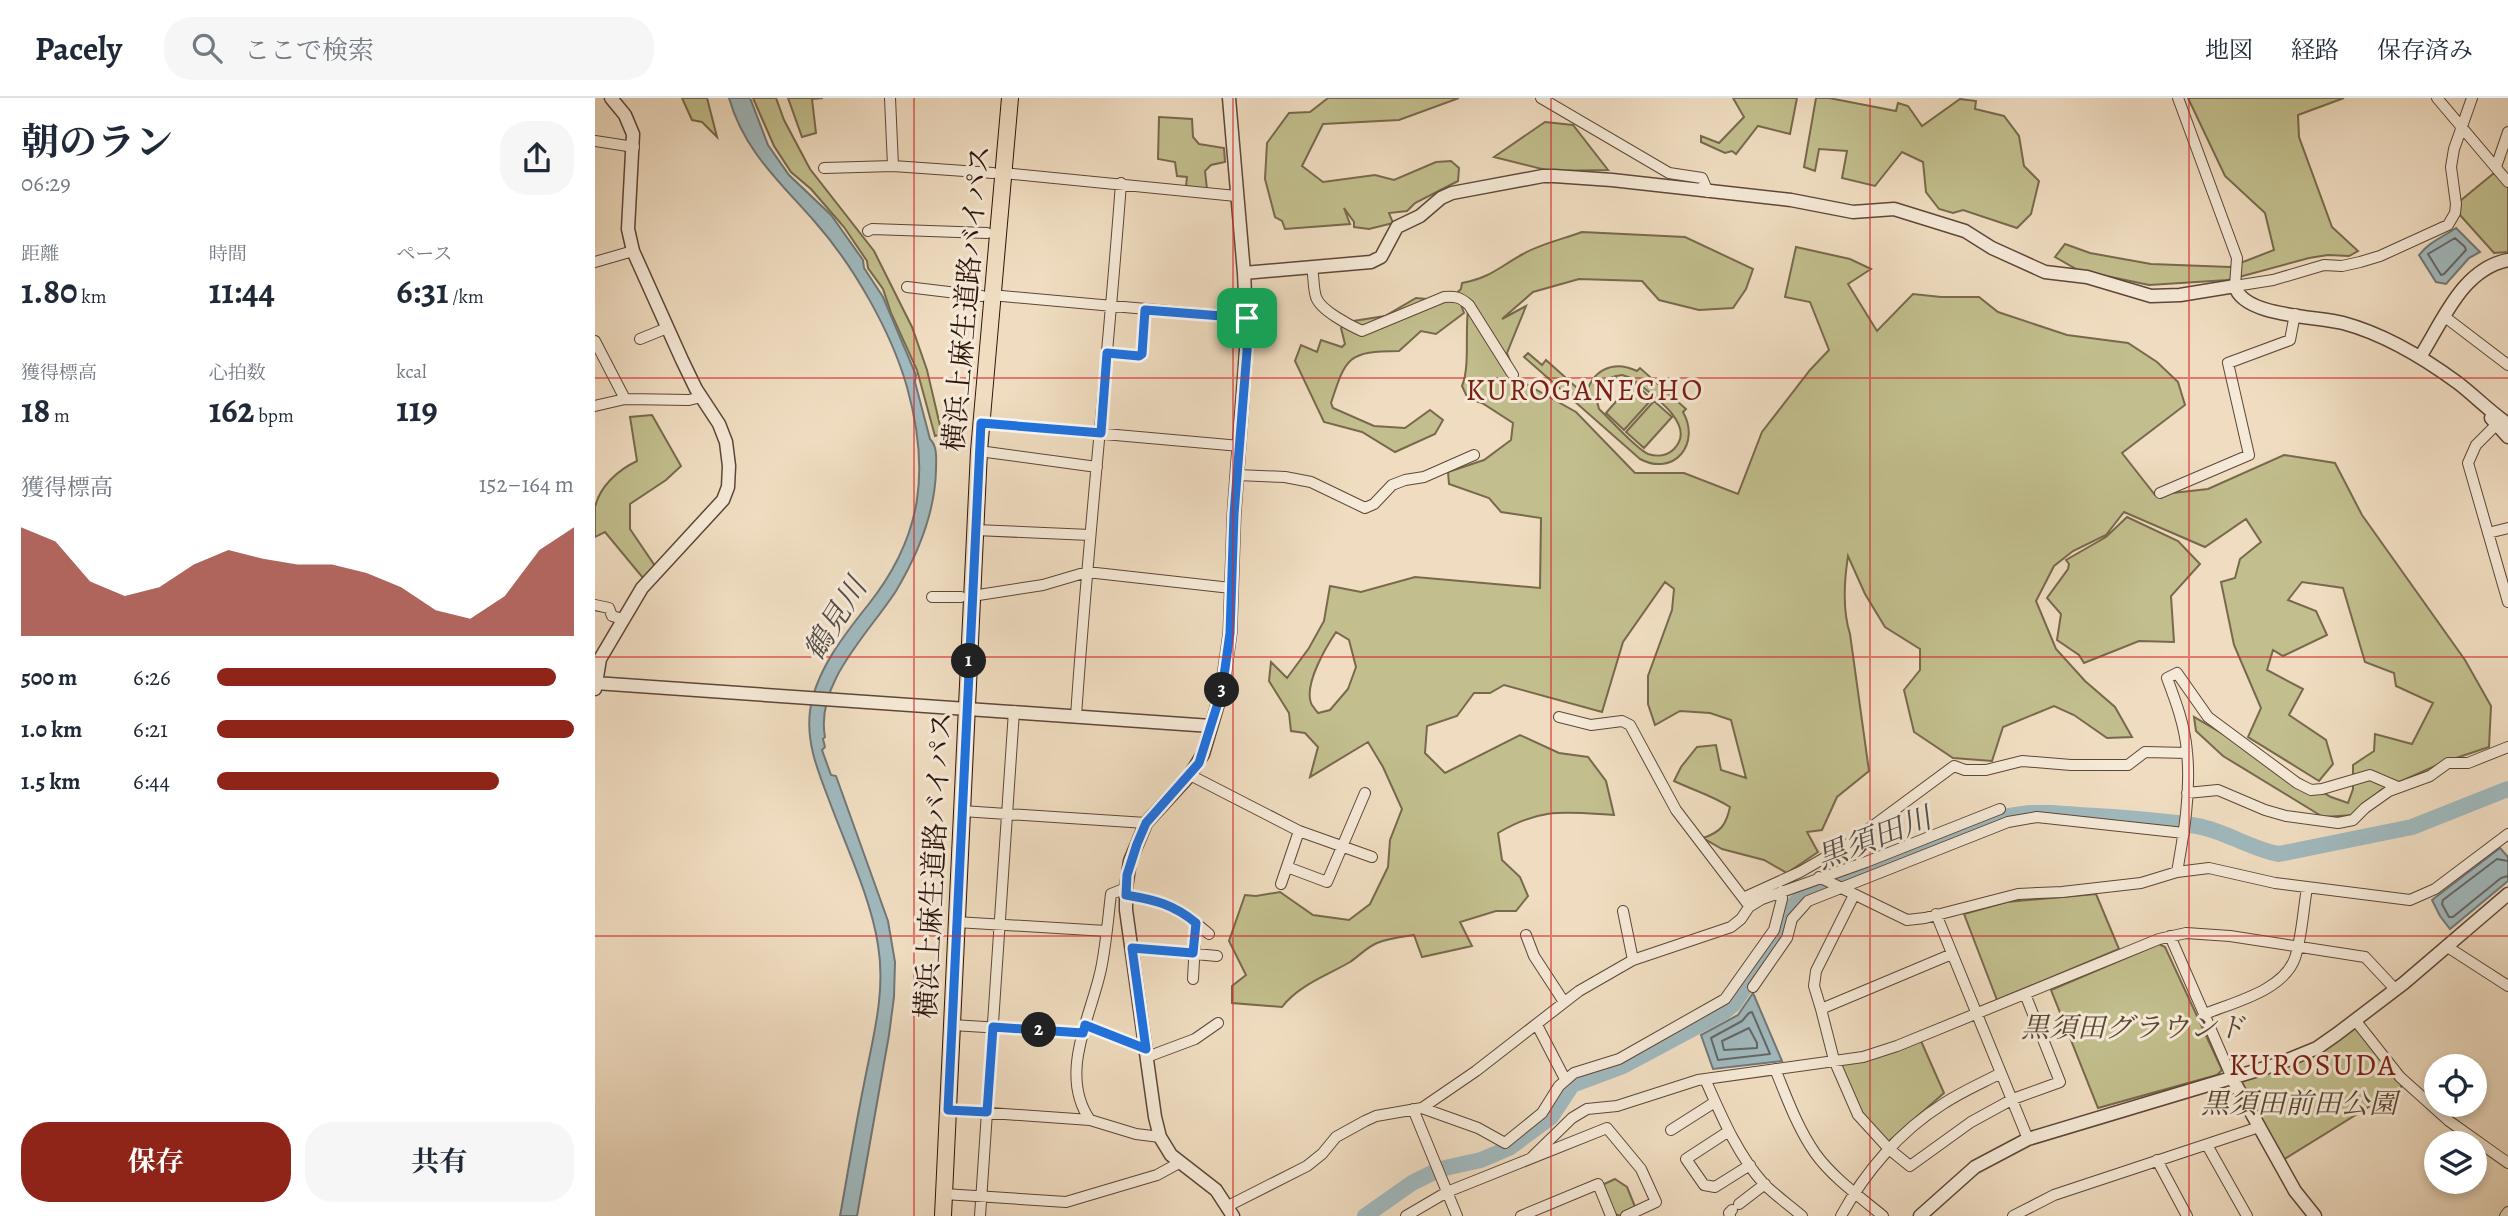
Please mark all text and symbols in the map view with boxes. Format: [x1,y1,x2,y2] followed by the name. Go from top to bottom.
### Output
[164,17,654,80] search box
[35,26,122,71] text: Pacely
[188,29,226,67] icon: search
[244,33,374,68] text: ここで検索
[2205,34,2253,66] text: 地図
[2291,34,2339,66] text: 経路
[2377,34,2473,66] text: 保存済み
[21,116,173,168] text: 朝のラン
[500,121,574,195] button: share
[935,143,999,453] street label: 横浜上麻生道路バイパス
[21,168,71,199] text: 06:29
[21,241,59,267] text: 距離
[209,241,247,267] text: 時間
[396,241,452,267] text: ペース
[21,267,78,315] text: 1.80
[209,267,275,315] text: 11:44
[396,267,449,315] text: 6:31
[78,284,107,310] text: km
[449,284,484,310] text: /km
[1217,288,1277,348] pin
[1228,299,1266,337] icon: arrive
[396,359,427,385] text: kcal
[21,360,97,386] text: 獲得標高
[209,360,266,386] text: 心拍数
[1466,370,1704,410] district label: KUROGANECHO
[396,385,438,433] text: 119
[21,386,50,434] text: 18
[209,386,254,434] text: 162
[50,403,70,429] text: m
[254,403,294,429] text: bpm
[479,469,574,500] text: 152–164 m
[21,472,113,503] text: 獲得標高
[794,568,877,668] water label: 鶴見川
[951,644,987,678] pin: 1
[965,647,972,673] text: 1
[21,662,77,693] text: 500 m
[133,662,171,693] text: 6:26
[1205,672,1239,708] pin: 3
[1217,676,1226,702] text: 3
[907,711,961,1020] street label: 横浜上麻生道路バイパス
[21,714,82,745] text: 1.0 km
[133,714,168,745] text: 6:21
[21,766,81,797] text: 1.5 km
[133,766,170,797] text: 6:44
[1811,797,1940,878] water label: 黒須田川
[2021,1009,2246,1047] park label: 黒須田グラウンド
[1021,1012,1057,1048] pin: 2
[1034,1016,1043,1042] text: 2
[2229,1045,2397,1085] district label: KUROSUDA
[2424,1054,2487,1194] map controls
[2424,1054,2487,1117] button: locate
[2201,1085,2401,1123] park label: 黒須田前田公園
[21,1122,291,1202] button: 保存
[305,1122,574,1202] button: 共有
[2424,1131,2487,1194] button: layers

